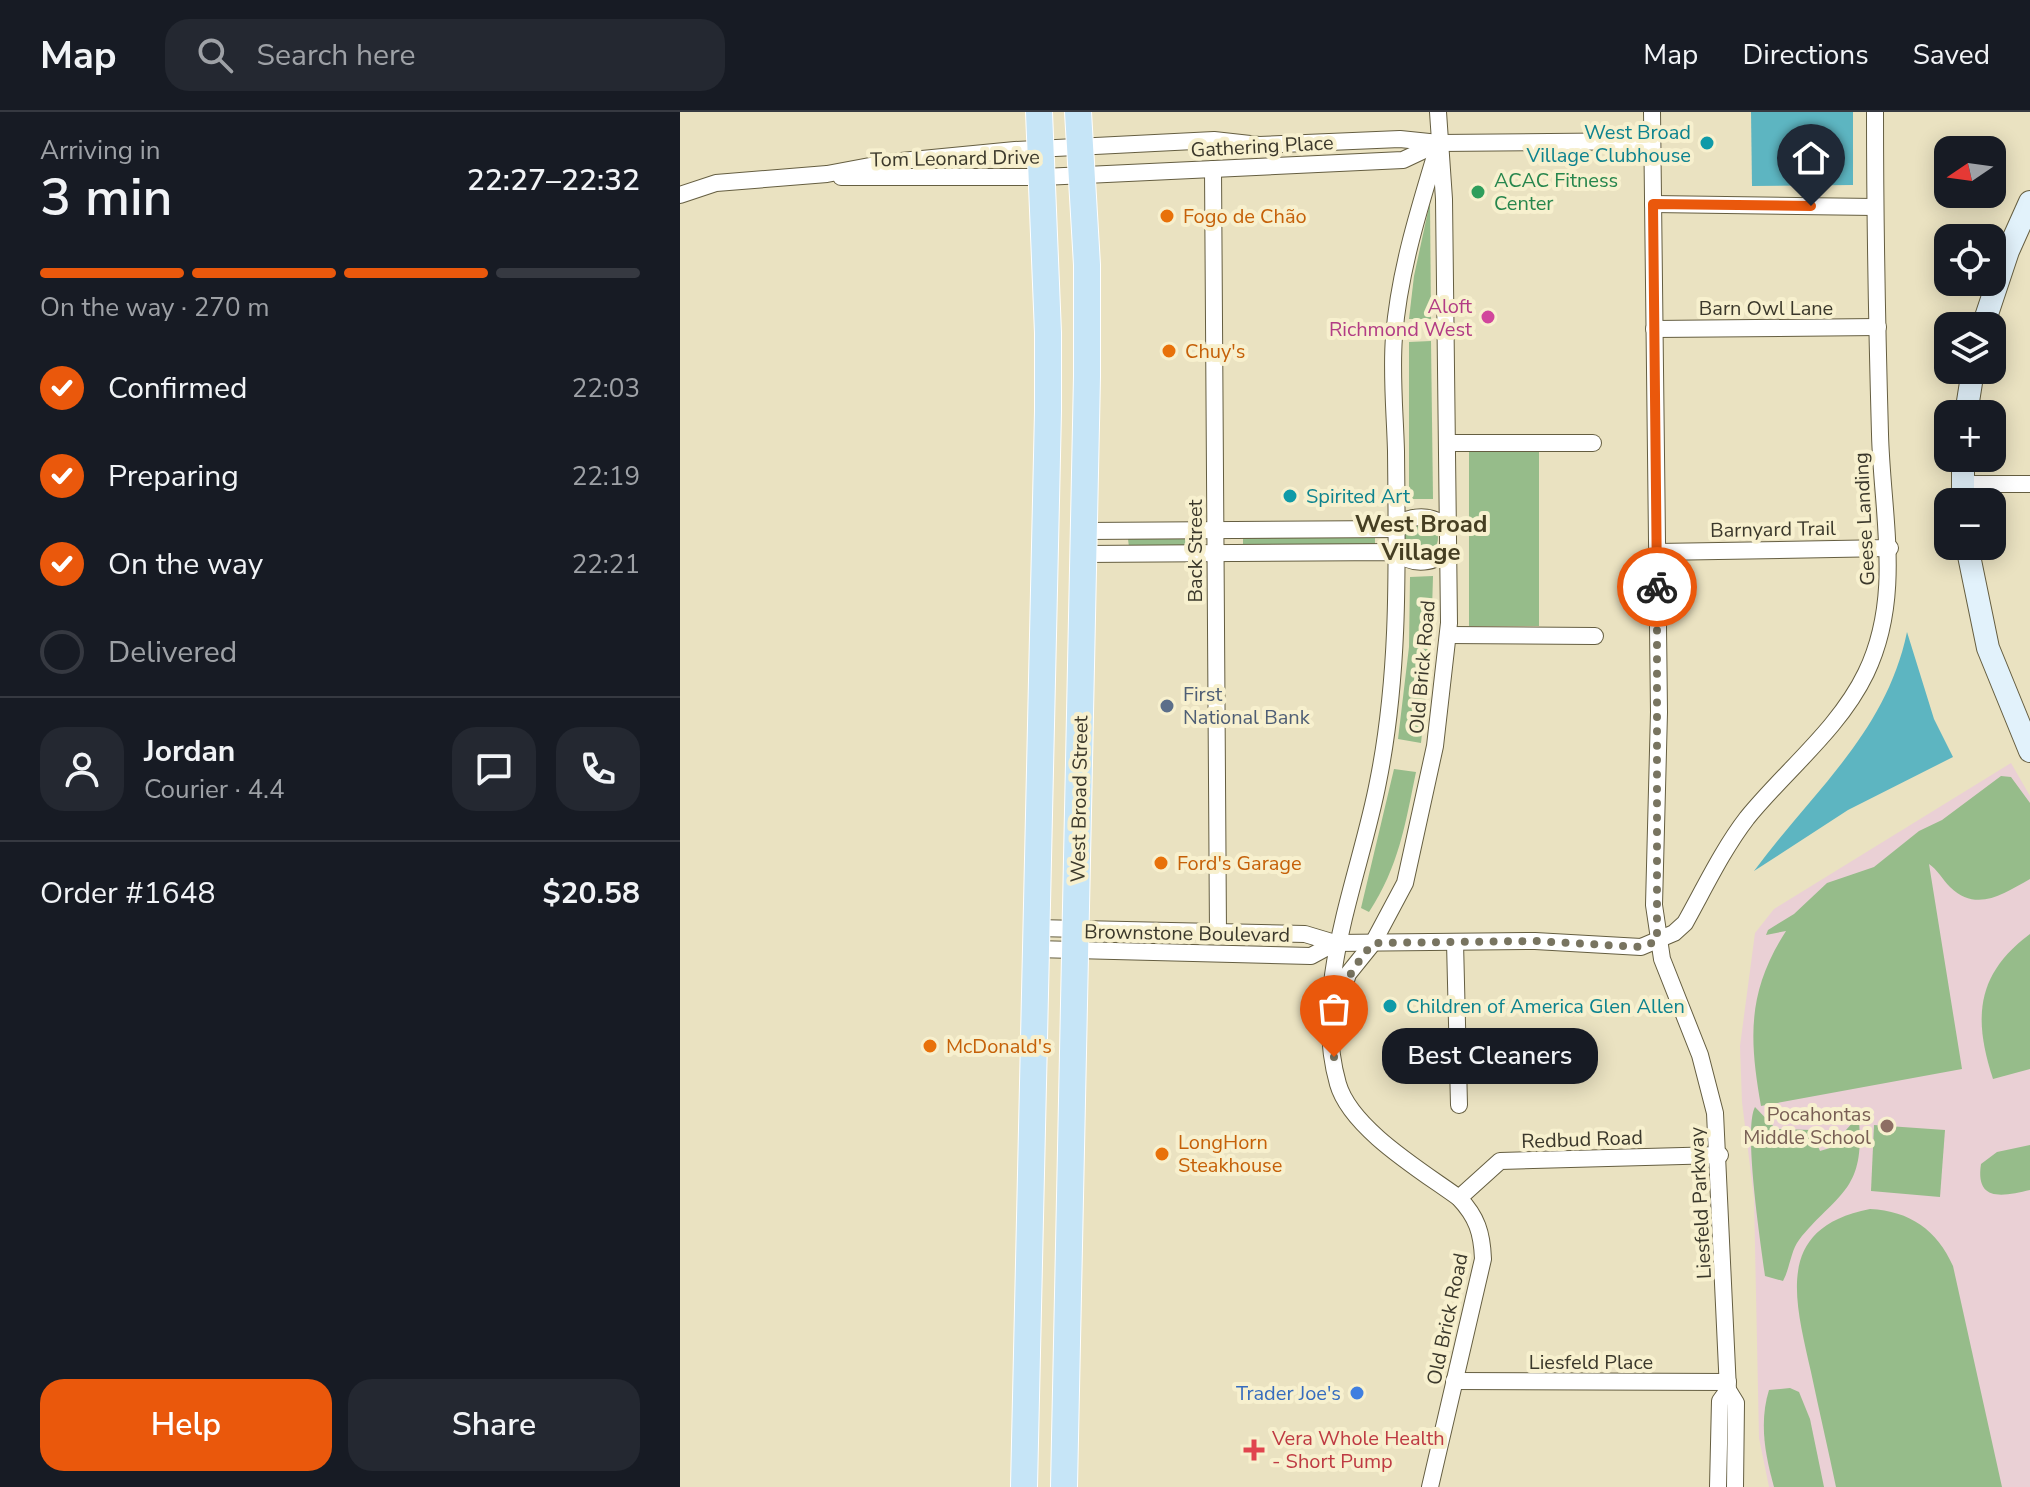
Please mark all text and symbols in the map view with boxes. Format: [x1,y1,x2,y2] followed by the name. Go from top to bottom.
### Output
[165,19,725,91] search box
[40,30,117,81] text: Map
[193,33,237,77] icon: search
[257,35,416,76] text: Search here
[1643,36,1698,74] text: Map
[1742,36,1869,74] text: Directions
[1913,36,1990,74] text: Saved
[1525,119,1691,169] place label: West Broad Village Clubhouse
[1777,124,1845,206] pin
[1190,129,1334,164] street label: Gathering Place
[40,133,161,168] text: Arriving in
[1698,134,1716,152] marker: West Broad Village Clubhouse
[1789,136,1833,180] icon: home
[1934,136,2006,208] north arrow
[1934,136,2006,560] map controls
[870,144,1040,173] street label: Tom Leonard Drive
[467,160,640,201] text: 22:27–22:32
[40,162,173,233] text: 3 min
[1494,167,1618,217] place label: ACAC Fitness Center
[1469,183,1487,201] marker: ACAC Fitness Center
[1183,203,1307,230] place label: Fogo de Chão
[1158,207,1176,225] marker: Fogo de Chão
[1934,224,2006,296] button: locate
[40,290,269,325] text: On the way · 270 m
[1329,293,1473,343] place label: Aloft Richmond West
[1699,295,1833,322] street label: Barn Owl Lane
[1479,308,1497,326] marker: Aloft Richmond West
[1934,312,2006,384] button: layers
[1185,338,1245,365] place label: Chuy's
[1160,342,1178,360] marker: Chuy's
[40,366,84,410] icon: check
[108,368,248,409] text: Confirmed
[572,371,640,406] text: 22:03
[1934,400,2006,472] button: +
[1848,452,1881,586] street label: Geese Landing
[40,454,84,498] icon: check
[108,456,239,497] text: Preparing
[572,459,640,494] text: 22:19
[1306,483,1411,510] place label: Spirited Art
[1281,487,1299,505] marker: Spirited Art
[1934,488,2006,560] button: −
[1182,498,1209,603] street label: Back Street
[1355,508,1487,568] district label: West Broad Village
[1710,515,1836,544] street label: Barnyard Trail
[40,542,84,586] icon: check
[108,544,263,585] text: On the way
[572,547,640,582] text: 22:21
[1617,547,1697,627] courier
[1635,565,1679,609] icon: bike
[1403,599,1442,735] street label: Old Brick Road
[108,632,237,673] text: Delivered
[1183,681,1311,731] place label: First National Bank
[1158,697,1176,715] marker: First National Bank
[1065,714,1094,883] street label: West Broad Street
[40,727,124,811] button: person
[452,727,536,811] button: chat
[556,727,640,811] button: phone
[144,731,235,772] text: Jordan
[144,772,285,807] text: Courier · 4.4
[1177,850,1302,877] place label: Ford's Garage
[1152,854,1170,872] marker: Ford's Garage
[40,873,215,914] text: Order #1648
[543,873,640,914] text: $20.58
[1084,918,1290,949] street label: Brownstone Boulevard
[1300,975,1368,1057] pin
[1312,987,1356,1031] icon: bag
[1406,993,1685,1020] place label: Children of America Glen Allen
[1381,997,1399,1015] marker: Children of America Glen Allen
[1382,1029,1598,1085] callout: Best Cleaners
[946,1033,1052,1060] place label: McDonald's
[921,1037,939,1055] marker: McDonald's
[1408,1038,1572,1073] text: Best Cleaners
[1743,1101,1871,1151] place label: Pocahontas Middle School
[1878,1117,1896,1135] marker: Pocahontas Middle School
[1521,1124,1643,1155] street label: Redbud Road
[1683,1125,1718,1280] street label: Liesfeld Parkway
[1178,1129,1282,1179] place label: LongHorn Steakhouse
[1153,1145,1171,1163] marker: LongHorn Steakhouse
[1420,1251,1475,1388] street label: Old Brick Road
[1529,1349,1653,1376] street label: Liesfeld Place
[40,1379,332,1471] button: Help
[348,1379,640,1471] button: Share
[1236,1380,1341,1407] place label: Trader Joe's
[1348,1384,1366,1402] marker: Trader Joe's
[1271,1425,1445,1475] place label: Vera Whole Health - Short Pump
[1243,1439,1265,1461] marker: Vera Whole Health - Short Pump

